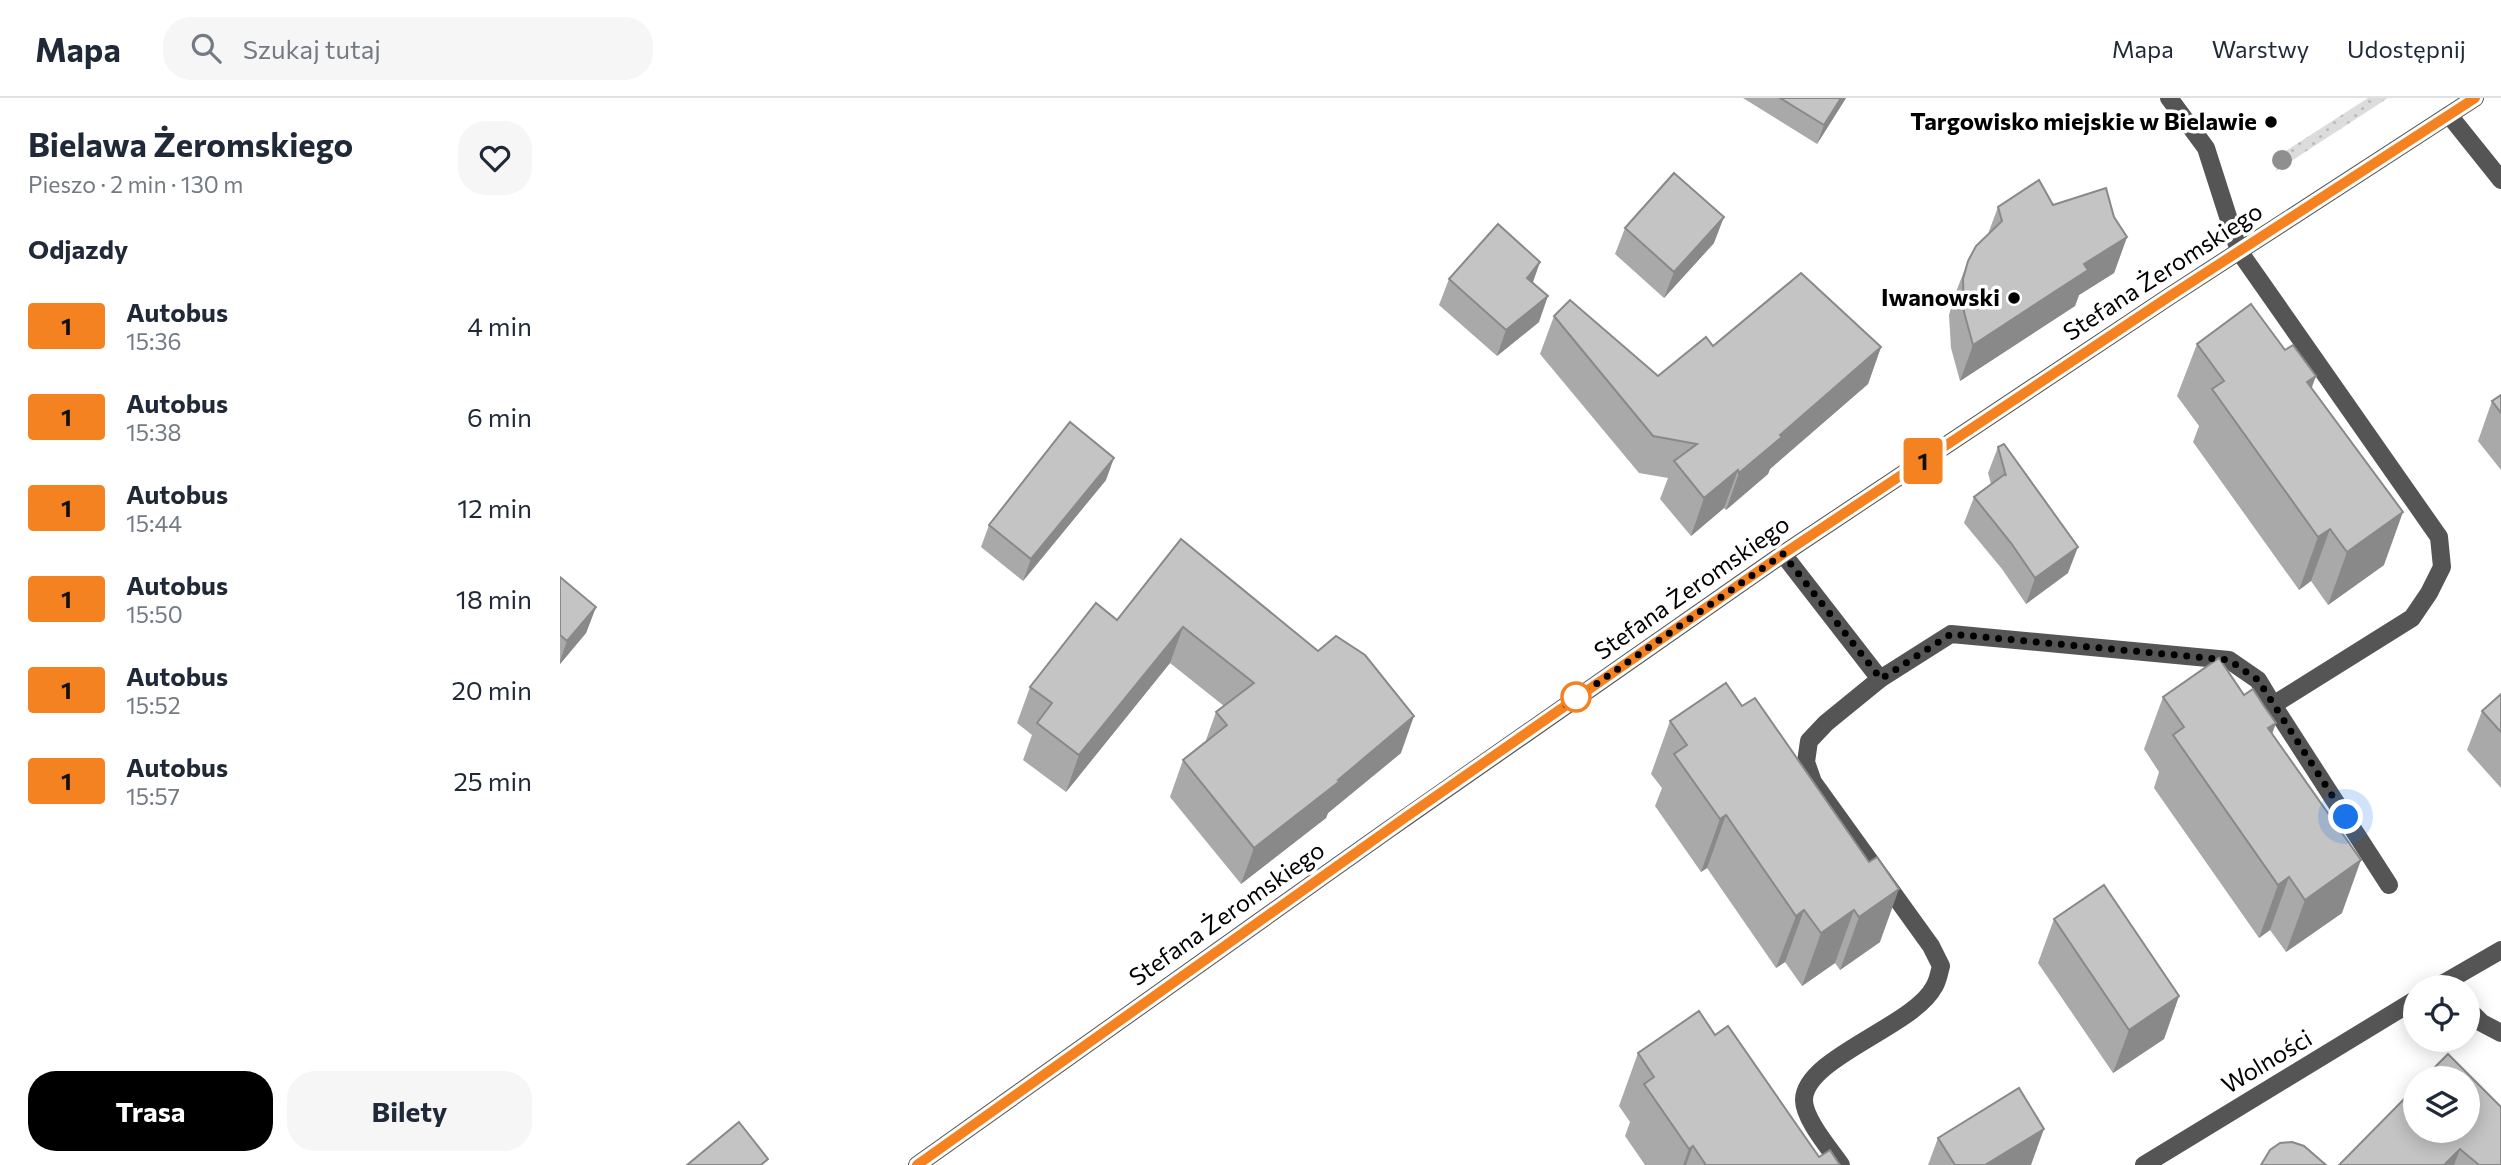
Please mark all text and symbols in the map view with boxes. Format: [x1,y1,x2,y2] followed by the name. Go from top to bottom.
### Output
[163,17,653,80] search box
[35,28,121,69] text: Mapa
[187,29,225,67] icon: search
[243,33,381,64] text: Szukaj tutaj
[2112,34,2174,63] text: Mapa
[2212,34,2309,63] text: Warstwy
[2347,34,2466,63] text: Udostępnij
[1910,106,2257,135] place label: Targowisko miejskie w Bielawie
[2263,114,2279,130] marker: Targowisko miejskie w Bielawie
[458,121,532,195] button: heart
[28,123,353,164] text: Bielawa Żeromskiego
[28,170,243,198] text: Pieszo · 2 min · 130 m
[2057,195,2267,346] street label: Stefana Żeromskiego
[28,233,128,264] text: Odjazdy
[1881,282,2000,311] place label: Iwanowski
[2006,290,2022,306] marker: Iwanowski
[126,296,228,327] text: Autobus
[467,310,532,341] text: 4 min
[61,311,72,340] text: 1
[126,327,182,355] text: 15:36
[126,387,228,418] text: Autobus
[467,401,532,432] text: 6 min
[61,402,72,431] text: 1
[126,418,182,446] text: 15:38
[1900,438,1946,484] line badge: 1
[1918,446,1928,475] text: 1
[126,478,228,509] text: Autobus
[457,492,532,523] text: 12 min
[61,493,72,522] text: 1
[1588,508,1794,665] street label: Stefana Żeromskiego
[126,509,182,537] text: 15:44
[126,569,228,600] text: Autobus
[456,583,532,614] text: 18 min
[61,584,72,613] text: 1
[126,600,183,628] text: 15:50
[126,660,228,691] text: Autobus
[451,674,532,705] text: 20 min
[61,675,72,704] text: 1
[1561,682,1591,712] unlabelled marker
[126,691,180,719] text: 15:52
[126,751,228,782] text: Autobus
[453,765,532,796] text: 25 min
[61,766,72,795] text: 1
[126,782,180,810] text: 15:57
[2328,799,2363,834] your location
[1123,834,1329,991] street label: Stefana Żeromskiego
[2403,975,2480,1143] map controls
[2403,975,2480,1052] button: locate
[2216,1023,2317,1099] street label: Wolności
[2403,1066,2480,1143] button: layers
[28,1071,273,1151] button: Trasa
[287,1071,532,1151] button: Bilety

